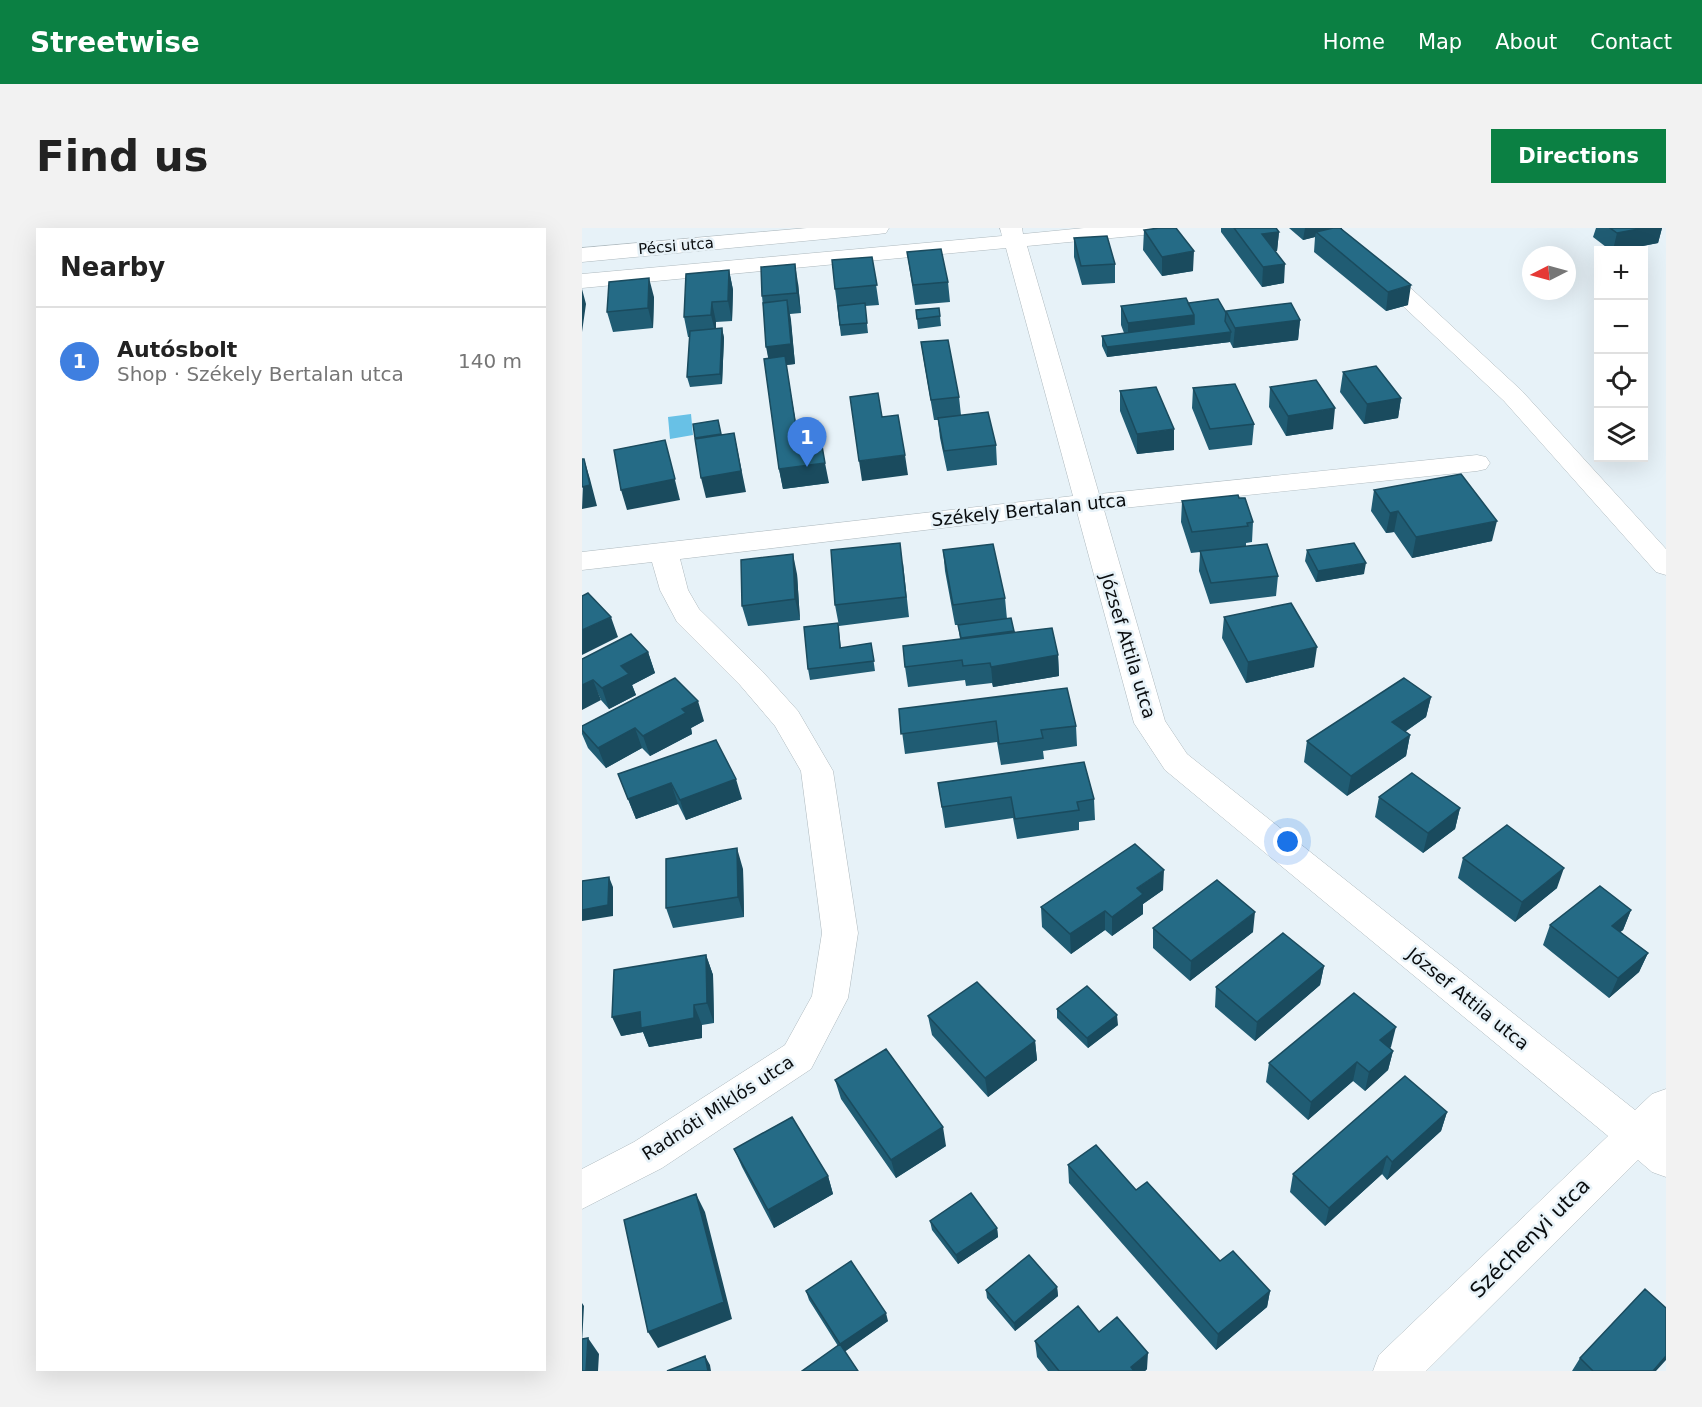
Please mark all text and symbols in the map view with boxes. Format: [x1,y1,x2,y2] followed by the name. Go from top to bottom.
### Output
[30,26,200,59] text: Streetwise
[1323,30,1385,54] text: Home
[1418,30,1462,54] text: Map
[1495,30,1557,54] text: About
[1590,30,1672,54] text: Contact
[1491,129,1666,183] button: Directions
[36,132,209,181] text: Find us
[638,234,714,258] street label: Pécsi utca
[1522,246,1576,300] north arrow
[1594,246,1648,462] map controls
[1594,246,1648,300] button: +
[60,252,165,282] text: Nearby
[1594,300,1648,354] button: −
[117,337,237,362] text: Autósbolt
[73,349,86,373] text: 1
[458,349,522,373] text: 140 m
[1594,354,1648,408] button: locate
[117,362,404,386] text: Shop · Székely Bertalan utca
[1594,408,1648,462] button: layers
[788,418,826,467] pin: 1
[931,489,1127,530] street label: Székely Bertalan utca
[1096,570,1161,721] street label: József Attila utca
[1273,827,1302,856] your location
[1402,942,1533,1054] street label: József Attila utca
[638,1051,797,1164] street label: Radnóti Miklós utca
[1465,1173,1595,1303] street label: Széchenyi utca

